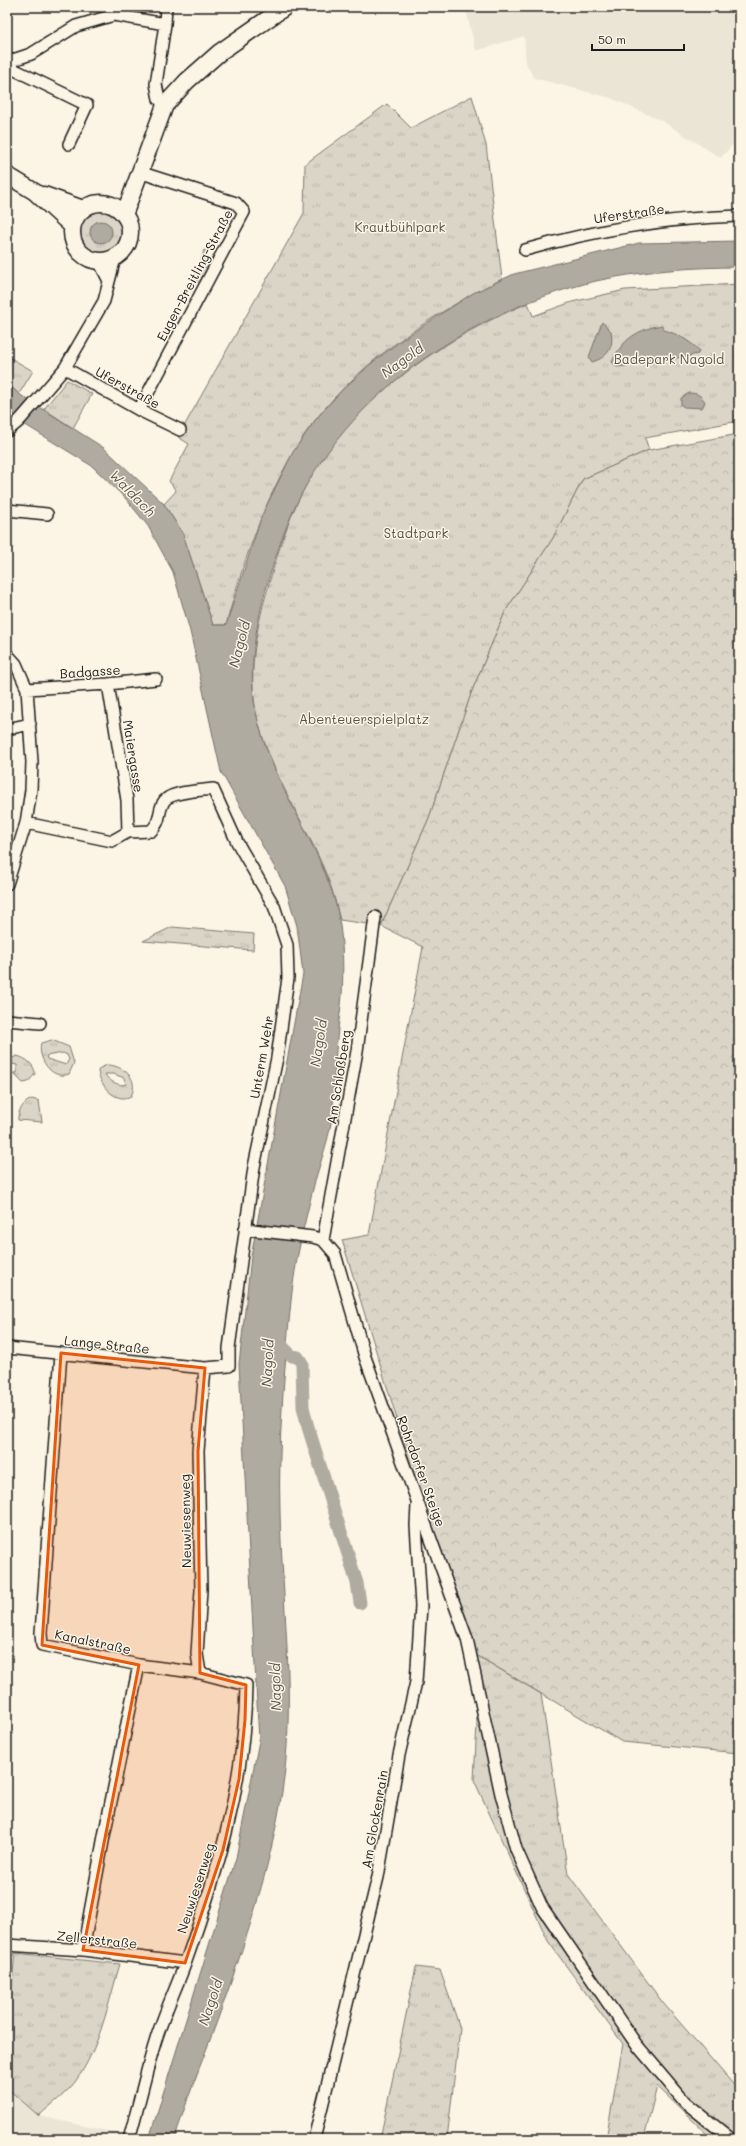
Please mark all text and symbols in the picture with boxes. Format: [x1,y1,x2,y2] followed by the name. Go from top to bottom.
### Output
[592,26,684,52] scale bar
[598,31,626,47] text: 50 m
[593,200,665,226] street label: Uferstraße
[152,206,236,344] street label: Eugen-Breitling-Straße
[355,218,446,235] park label: Krautbühlpark
[377,338,428,382] water label: Nagold
[614,350,724,367] park label: Badepark Nagold
[93,362,163,412] street label: Uferstraße
[106,465,160,521] water label: Waldach
[384,524,448,541] park label: Stadtpark
[224,617,255,670] water label: Nagold
[59,660,121,682] street label: Badgasse
[299,710,429,727] park label: Abenteuerspielplatz
[120,718,148,794] street label: Maiergasse
[245,1014,277,1100] street label: Unterm Wehr
[305,1017,331,1068] water label: Nagold
[322,1029,354,1125] street label: Am Schloßberg
[63,1331,151,1357] street label: Lange Straße
[256,1337,278,1387] water label: Nagold
[394,1413,450,1529] street label: Rohrdorfer Steige
[176,1474,194,1568] street label: Neuwiesenweg
[53,1625,133,1657] street label: Kanalstraße
[265,1662,285,1711] water label: Nagold
[357,1768,391,1870] street label: Am Glockenrain
[172,1841,218,1935] street label: Neuwiesenweg
[56,1926,138,1952] street label: Zellerstraße
[193,1975,227,2028] water label: Nagold

